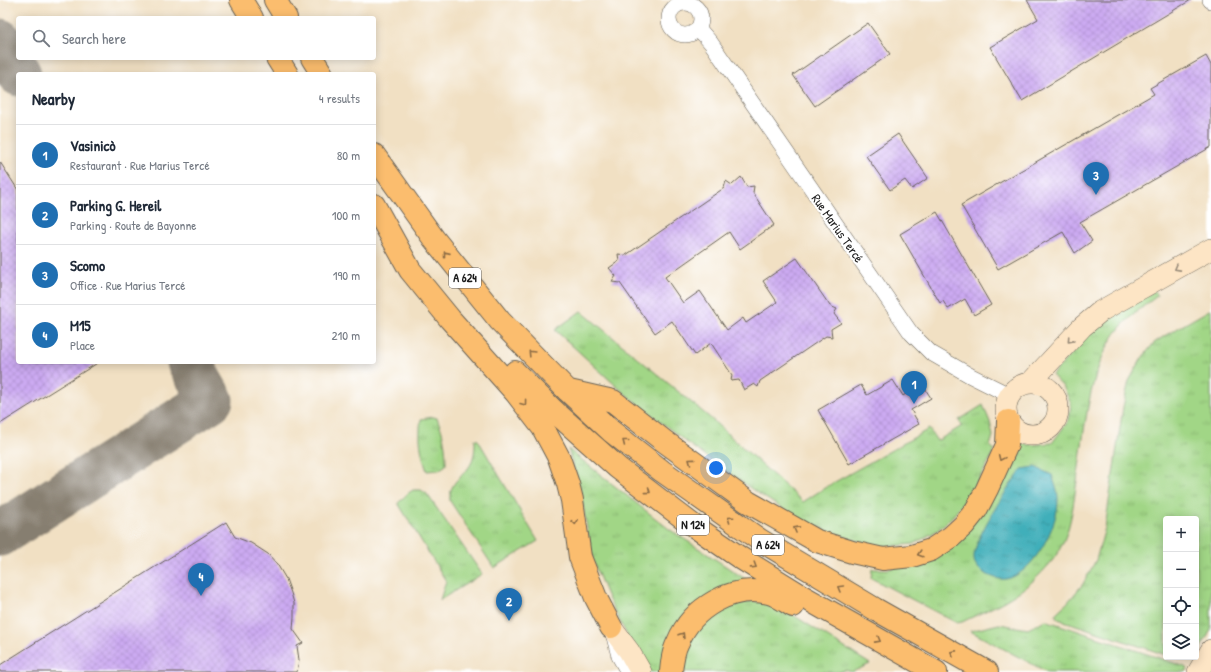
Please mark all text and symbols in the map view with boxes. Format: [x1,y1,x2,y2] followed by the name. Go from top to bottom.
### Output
[16,16,376,60] search box
[30,27,52,49] icon: search
[62,28,126,49] text: Search here
[32,87,75,110] text: Nearby
[319,89,360,107] text: 4 results
[70,135,115,156] text: Vasinicò
[43,146,47,164] text: 1
[337,146,360,164] text: 80 m
[70,156,210,174] text: Restaurant · Rue Marius Tercé
[1083,162,1109,195] pin: 3
[808,190,868,266] street label: Rue Marius Tercé
[70,195,161,216] text: Parking G. Hereil
[42,206,48,224] text: 2
[332,206,360,224] text: 100 m
[70,216,196,234] text: Parking · Route de Bayonne
[444,252,451,259] one-way arrow
[70,255,105,276] text: Scomo
[1174,264,1181,271] one-way arrow
[42,266,48,284] text: 3
[333,266,360,284] text: 190 m
[449,268,481,288] road number: A 624
[70,276,185,294] text: Office · Rue Marius Tercé
[70,315,91,336] text: M15
[43,326,47,344] text: 4
[332,326,360,344] text: 210 m
[1067,335,1074,343] one-way arrow
[70,336,95,354] text: Place
[528,350,536,358] one-way arrow
[901,371,927,404] pin: 1
[519,398,526,405] one-way arrow
[623,440,630,447] one-way arrow
[998,454,1006,462] one-way arrow
[706,458,726,478] your location
[689,459,696,466] one-way arrow
[644,486,651,493] one-way arrow
[677,515,709,535] road number: N 124
[727,516,734,524] one-way arrow
[1163,516,1199,660] map controls
[1163,516,1199,552] button: +
[570,519,579,525] one-way arrow
[793,527,800,534] one-way arrow
[752,535,784,555] road number: A 624
[917,549,924,558] one-way arrow
[1163,552,1199,588] button: −
[750,562,757,569] one-way arrow
[188,563,214,596] pin: 4
[837,586,844,593] one-way arrow
[496,588,522,621] pin: 2
[1163,588,1199,624] button: locate
[1163,624,1199,660] button: layers
[677,632,684,639] one-way arrow
[874,635,881,642] one-way arrow
[950,650,957,657] one-way arrow

